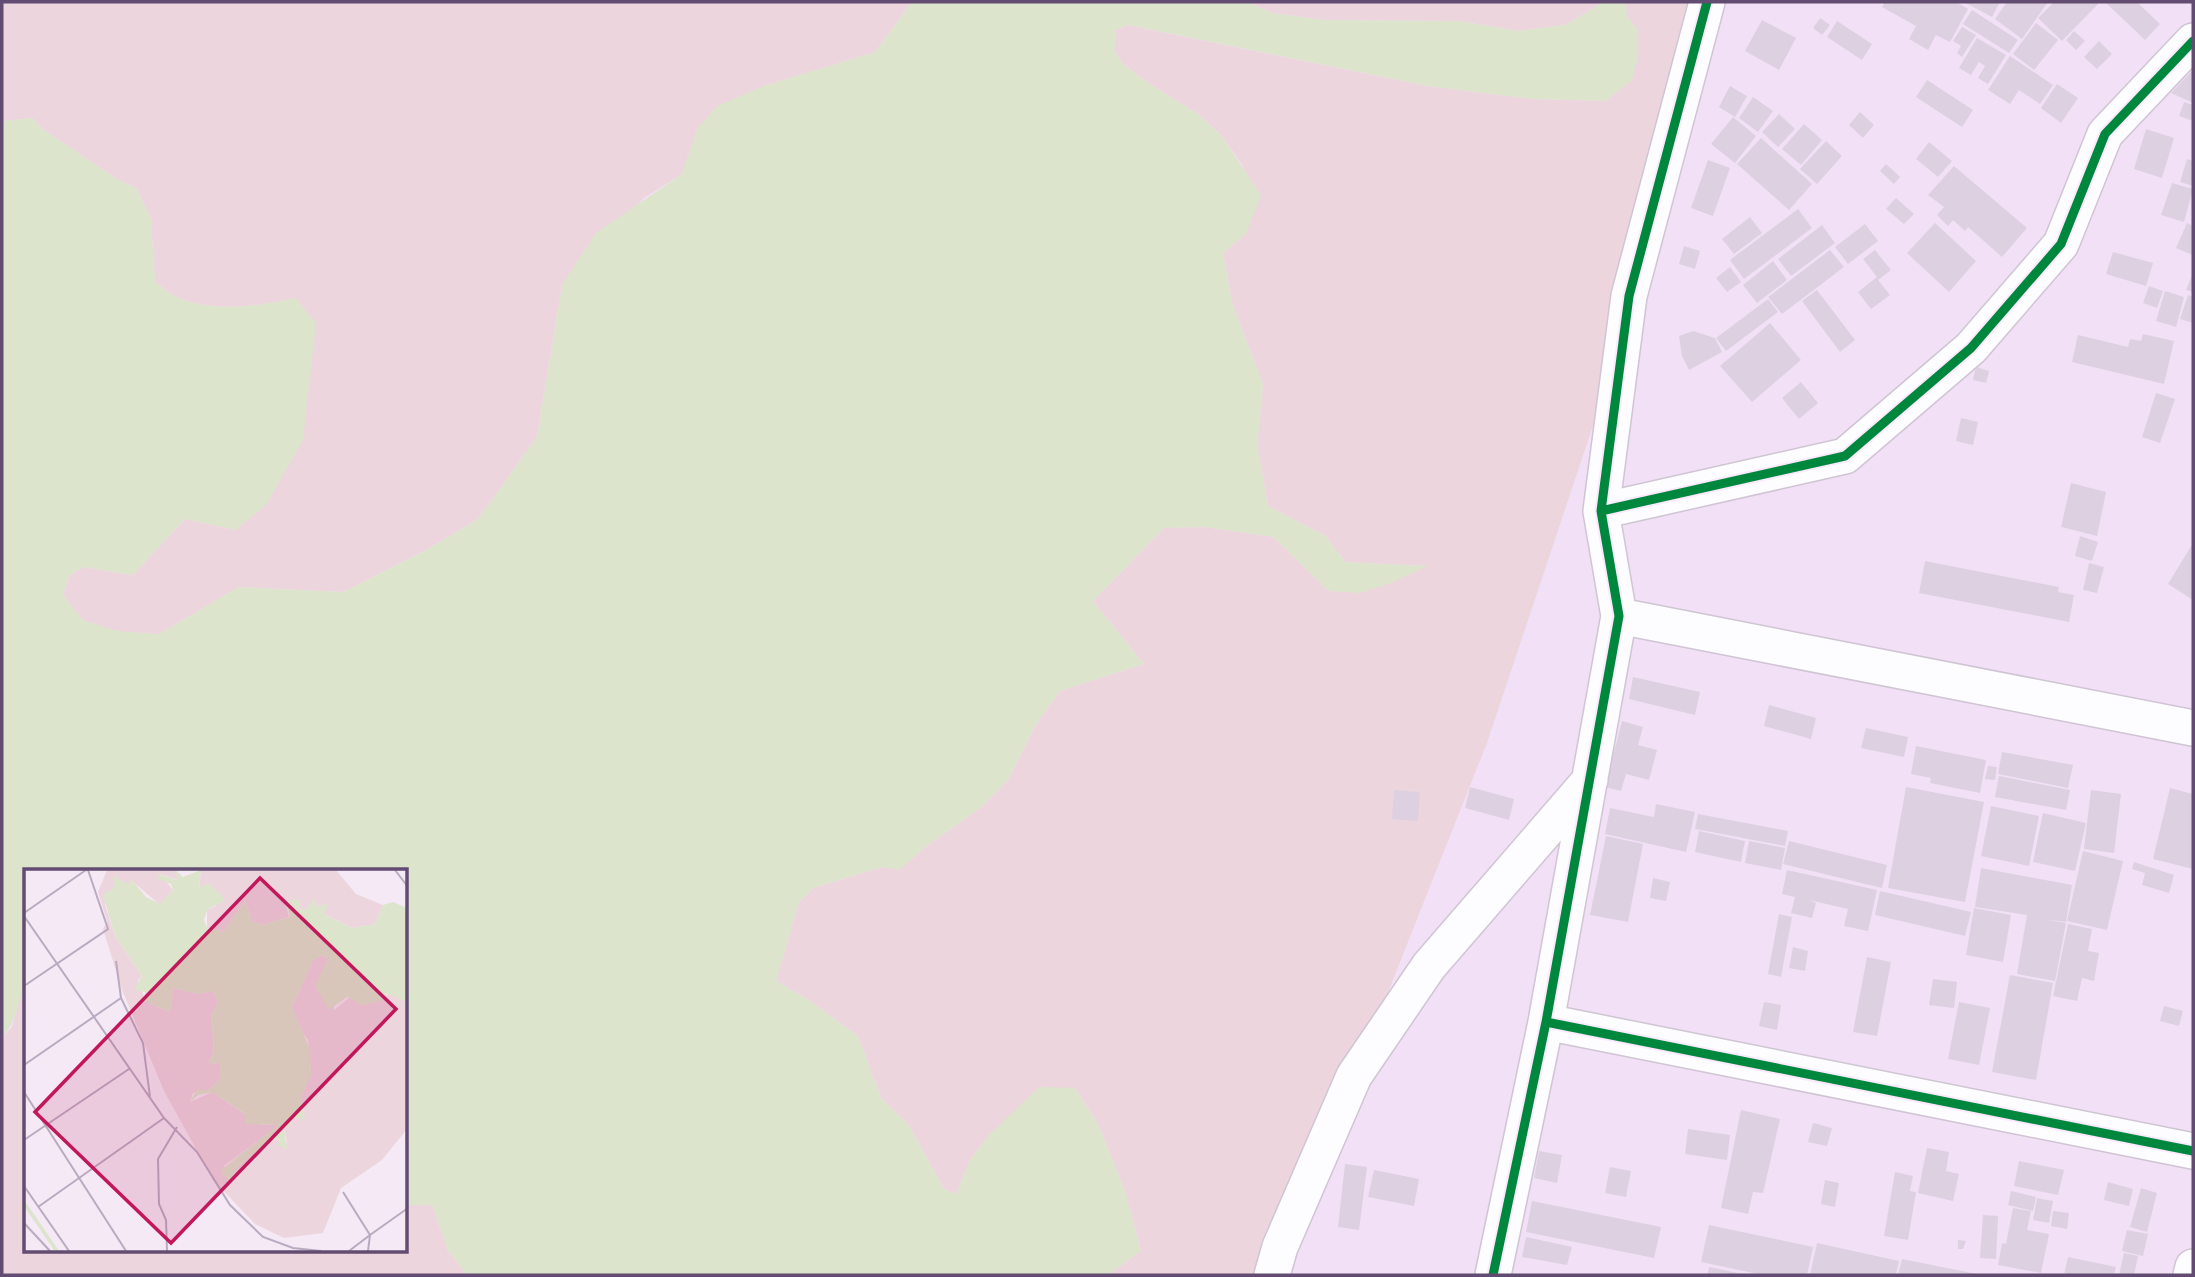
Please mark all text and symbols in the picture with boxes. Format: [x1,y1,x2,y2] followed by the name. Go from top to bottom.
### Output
[24,869,408,1252] inset map

